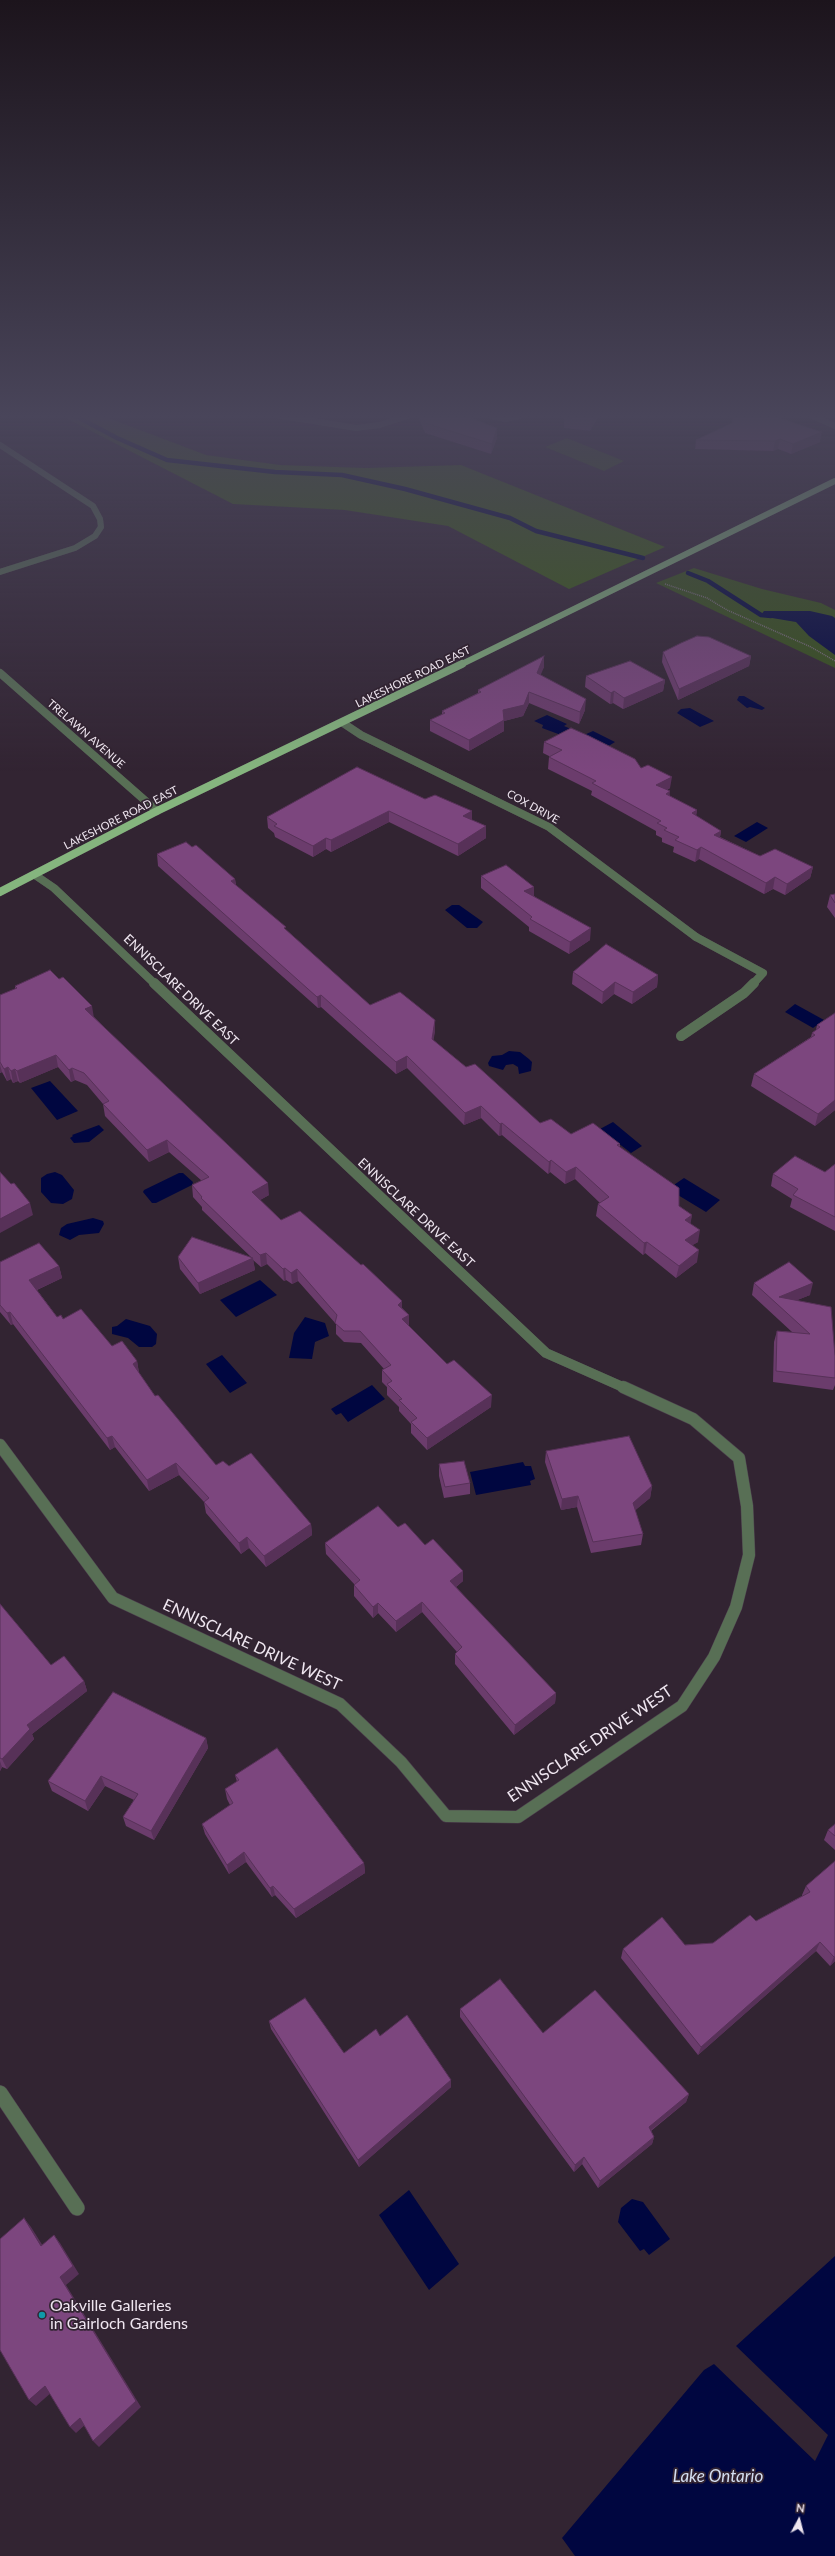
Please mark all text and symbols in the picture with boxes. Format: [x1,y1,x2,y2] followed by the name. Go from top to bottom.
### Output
[353,643,473,711] street label: LAKESHORE ROAD EAST
[45,697,127,771] street label: TRELAWN AVENUE
[62,783,180,853] street label: LAKESHORE ROAD EAST
[505,787,561,827] street label: COX DRIVE
[120,931,242,1049] street label: ENNISCLARE DRIVE EAST
[355,1155,477,1271] street label: ENNISCLARE DRIVE EAST
[160,1595,344,1695] street label: ENNISCLARE DRIVE WEST
[504,1682,676,1806] street label: ENNISCLARE DRIVE WEST
[50,2296,188,2334] place label: Oakville Galleries in Gairloch Gardens
[37,2310,47,2320] marker: Oakville Galleries in Gairloch Gardens
[673,2467,763,2487] water label: Lake Ontario
[779,2500,819,2540] north arrow
[796,2501,806,2515] text: N

